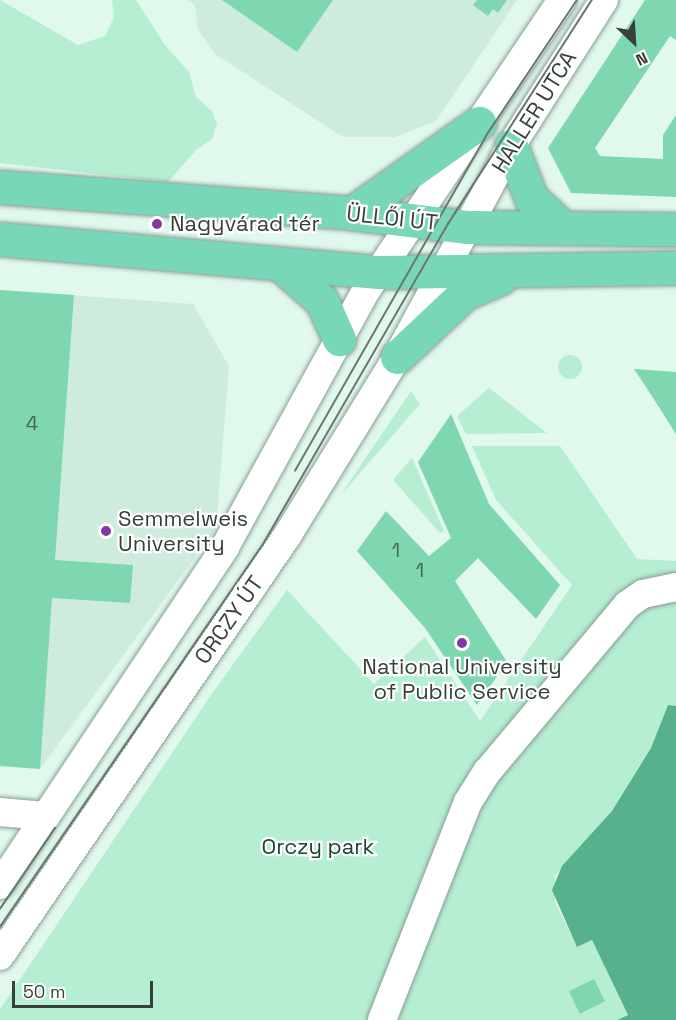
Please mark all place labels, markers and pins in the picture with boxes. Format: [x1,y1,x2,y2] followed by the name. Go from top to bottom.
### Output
[170,211,320,237] place label: Nagyvárad tér
[148,215,166,233] marker: Nagyvárad tér
[118,505,248,556] place label: Semmelweis University
[99,524,113,538] marker: Semmelweis University
[455,636,469,650] marker: National University of Public Service
[362,653,562,704] place label: National University of Public Service

